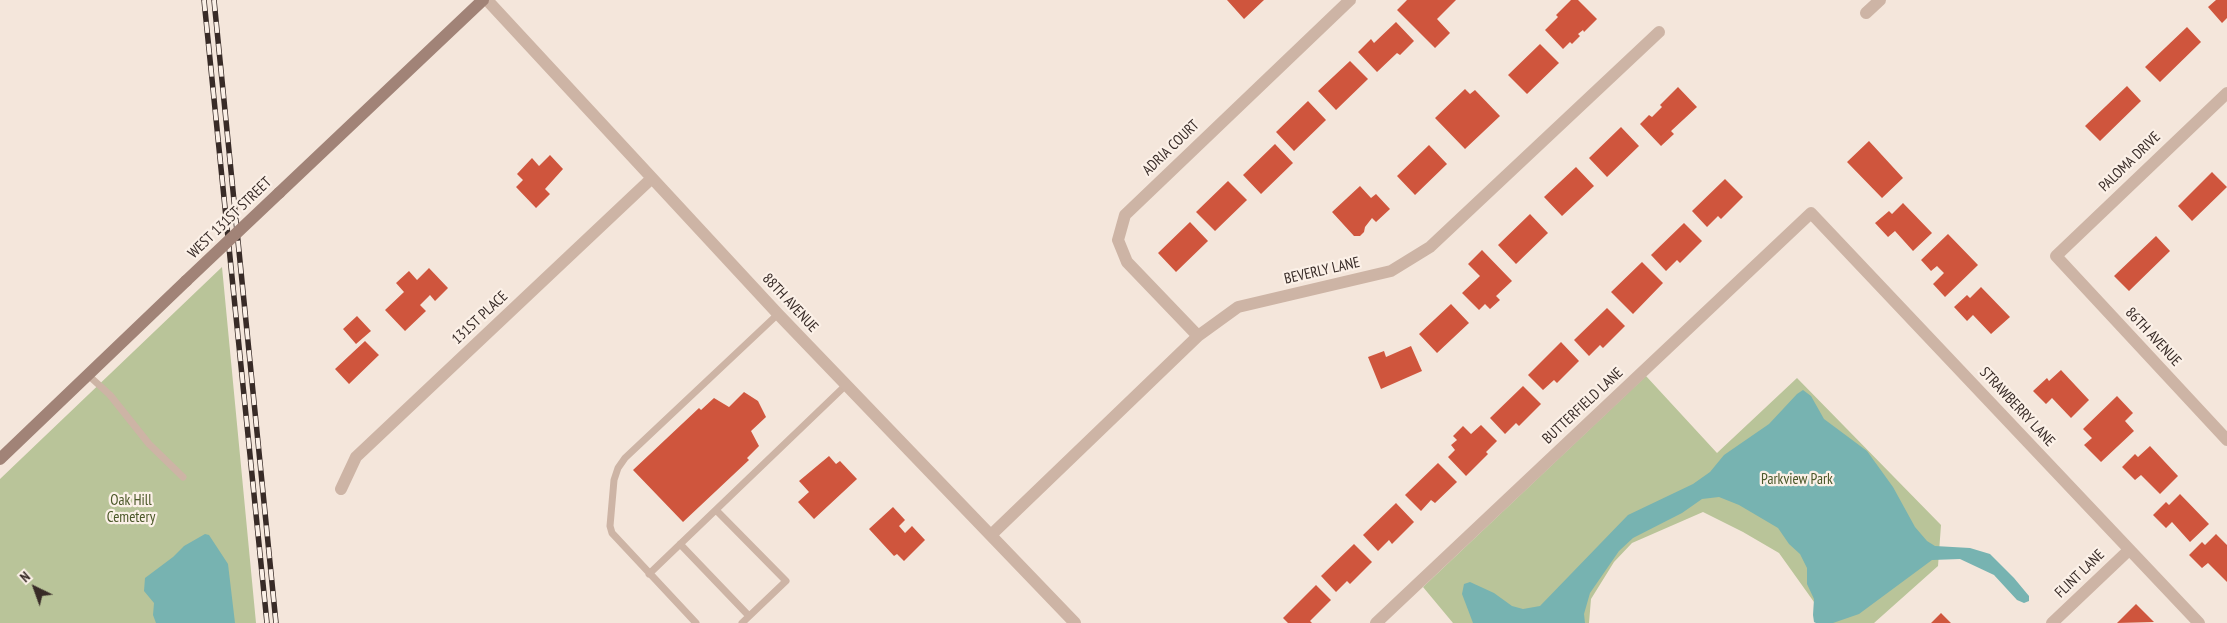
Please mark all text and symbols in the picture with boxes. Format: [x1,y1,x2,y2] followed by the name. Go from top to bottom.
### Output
[1139,117,1203,179] street label: ADRIA COURT
[2096,128,2164,196] street label: PALOMA DRIVE
[184,174,276,262] street label: WEST 131ST STREET
[1283,254,1361,288] street label: BEVERLY LANE
[758,270,822,336] street label: 88TH AVENUE
[448,288,512,348] street label: 131ST PLACE
[2121,304,2185,370] street label: 86TH AVENUE
[1539,364,1627,448] street label: BUTTERFIELD LANE
[1976,364,2058,450] street label: STRAWBERRY LANE
[1761,471,1833,489] park label: Parkview Park
[107,492,155,527] park label: Oak Hill Cemetery
[2052,546,2108,602] street label: FLINT LANE
[10,563,60,613] north arrow
[16,568,34,586] text: N

